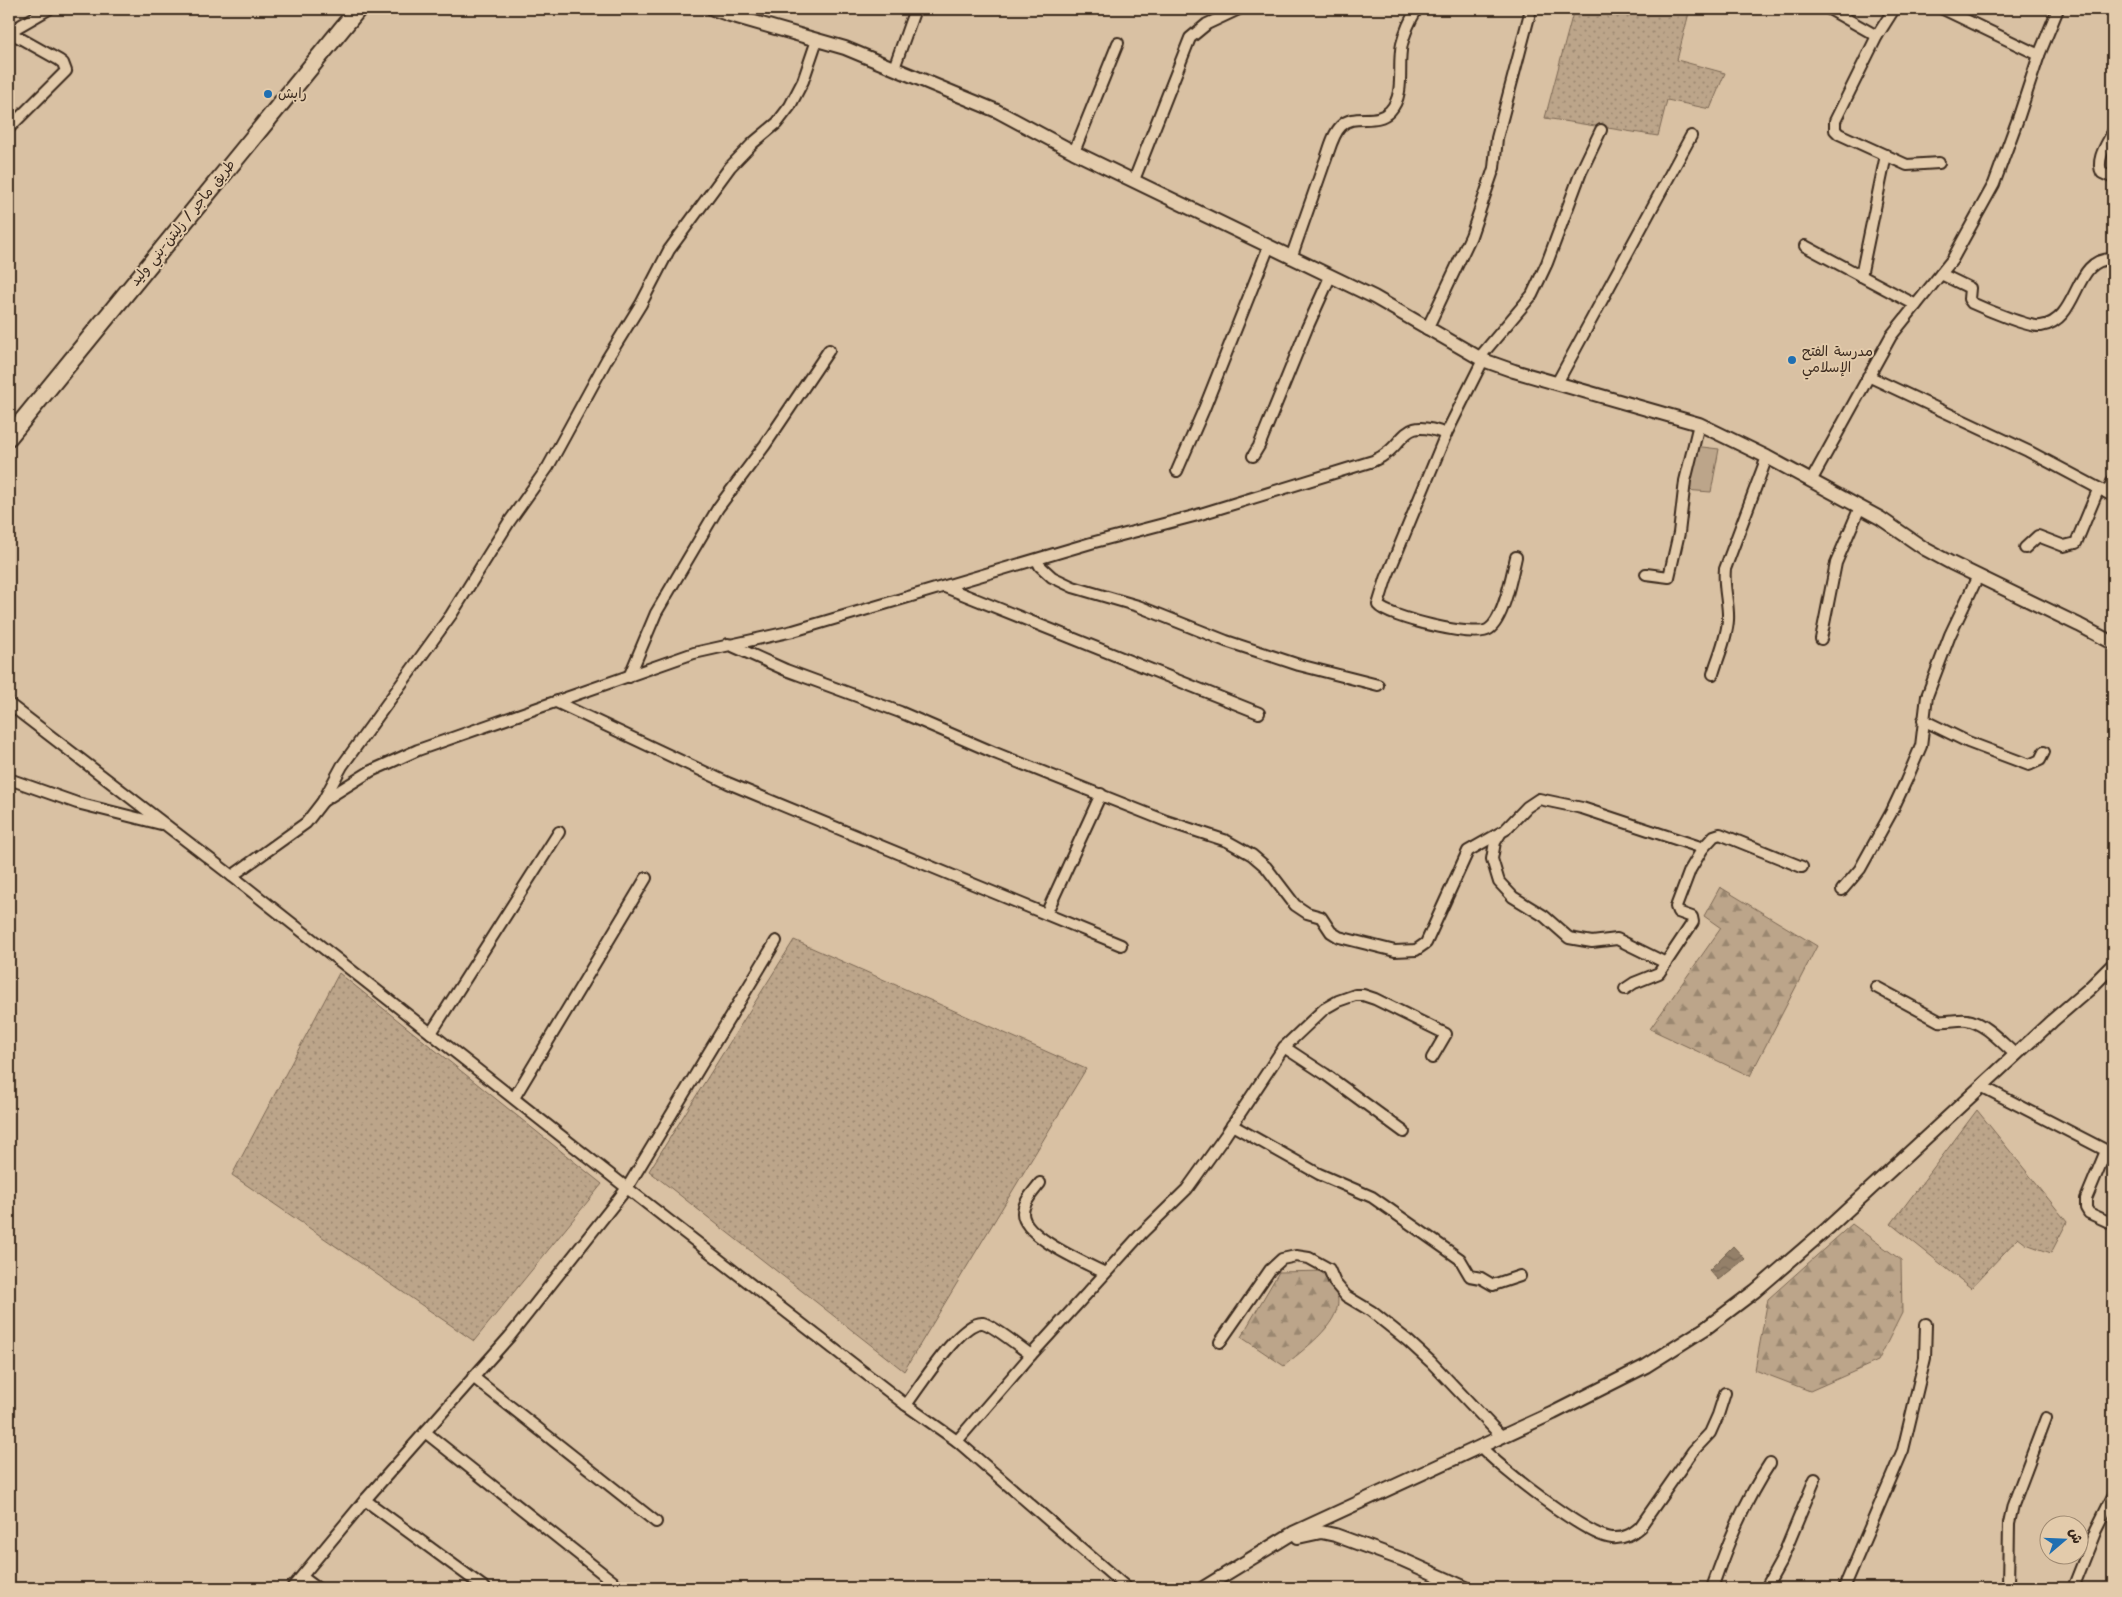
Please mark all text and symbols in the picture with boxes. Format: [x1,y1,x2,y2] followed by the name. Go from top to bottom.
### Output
[278,83,307,105] place label: رابش
[262,88,274,100] marker: رابش
[125,155,242,292] street label: طريق ماجر / زليتن-بني وليد
[1802,341,1873,380] place label: مدرسة الفتح الإسلامي
[1786,354,1798,366] marker: مدرسة الفتح الإسلامي
[2040,1514,2090,1564] north arrow
[2062,1525,2088,1547] text: ش

